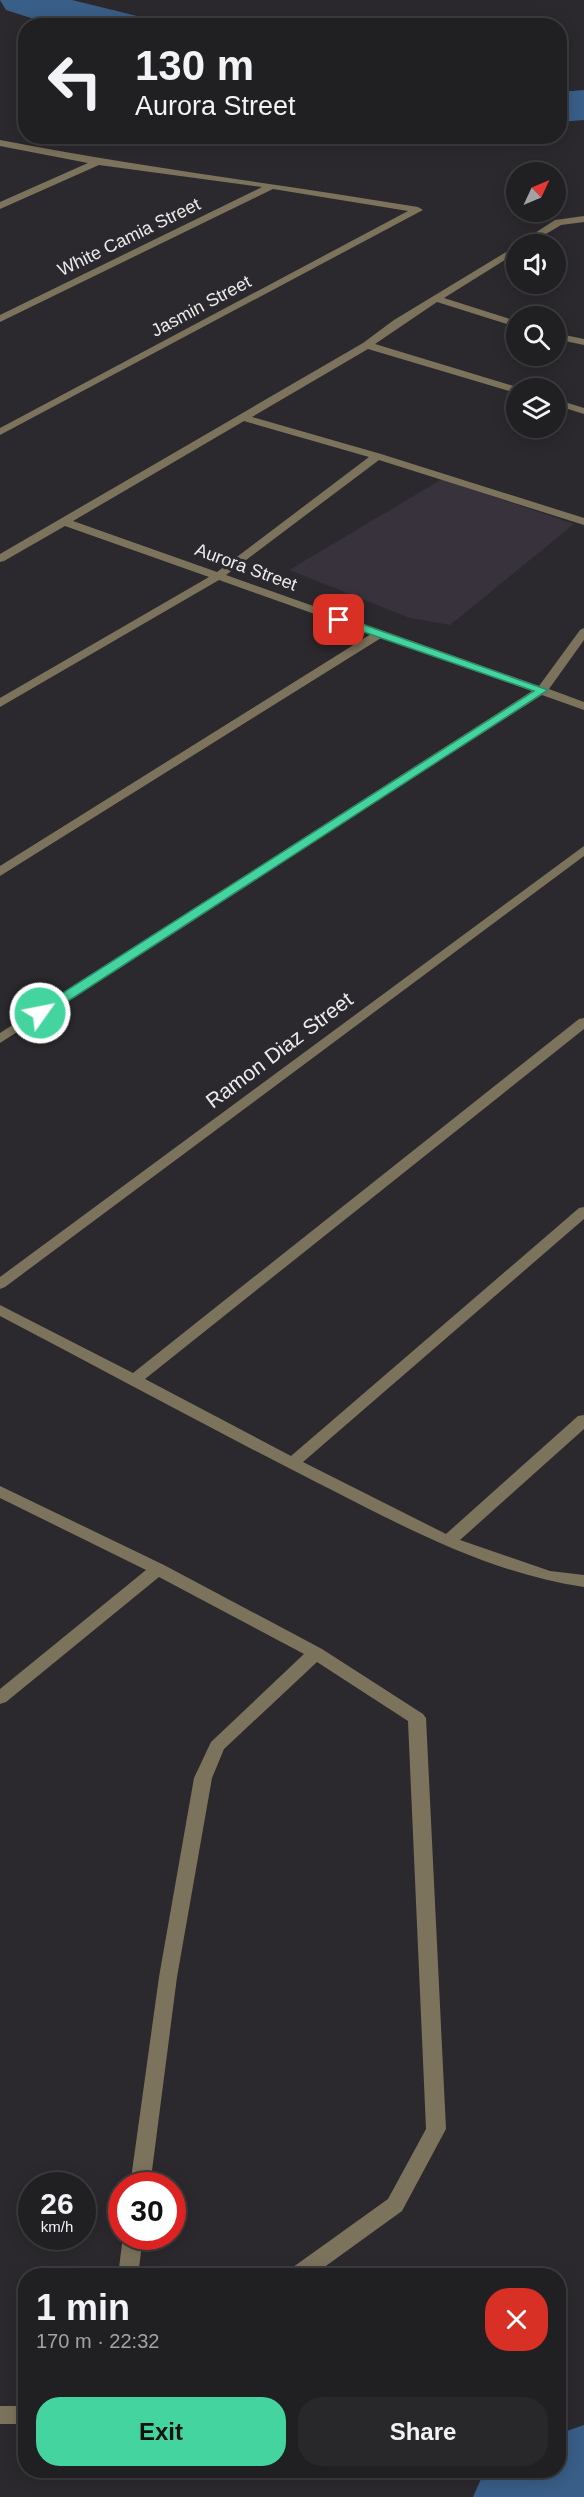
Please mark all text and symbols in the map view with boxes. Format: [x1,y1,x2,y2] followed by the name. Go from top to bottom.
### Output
[36,42,114,120] icon: left
[135,42,254,89] text: 130 m
[135,91,296,121] text: Aurora Street
[506,162,566,222] north arrow
[506,162,566,438] map controls
[54,194,204,280] street label: White Camia Street
[506,234,566,294] button: sound
[148,271,254,341] street label: Jasmin Street
[506,306,566,366] button: search
[506,378,566,438] button: layers
[192,539,300,595] street label: Aurora Street
[313,594,364,645] pin
[322,603,355,636] icon: arrive
[8,981,72,1045] position arrow
[201,987,357,1113] street label: Ramon Diaz Street
[108,2172,186,2250] speed limit sign: 30
[40,2187,74,2220] text: 26
[41,2218,73,2235] text: km/h
[36,2287,130,2328] text: 1 min
[485,2288,548,2351] button: close
[36,2330,159,2352] text: 170 m · 22:32
[36,2397,286,2466] button: Exit
[298,2397,548,2466] button: Share

